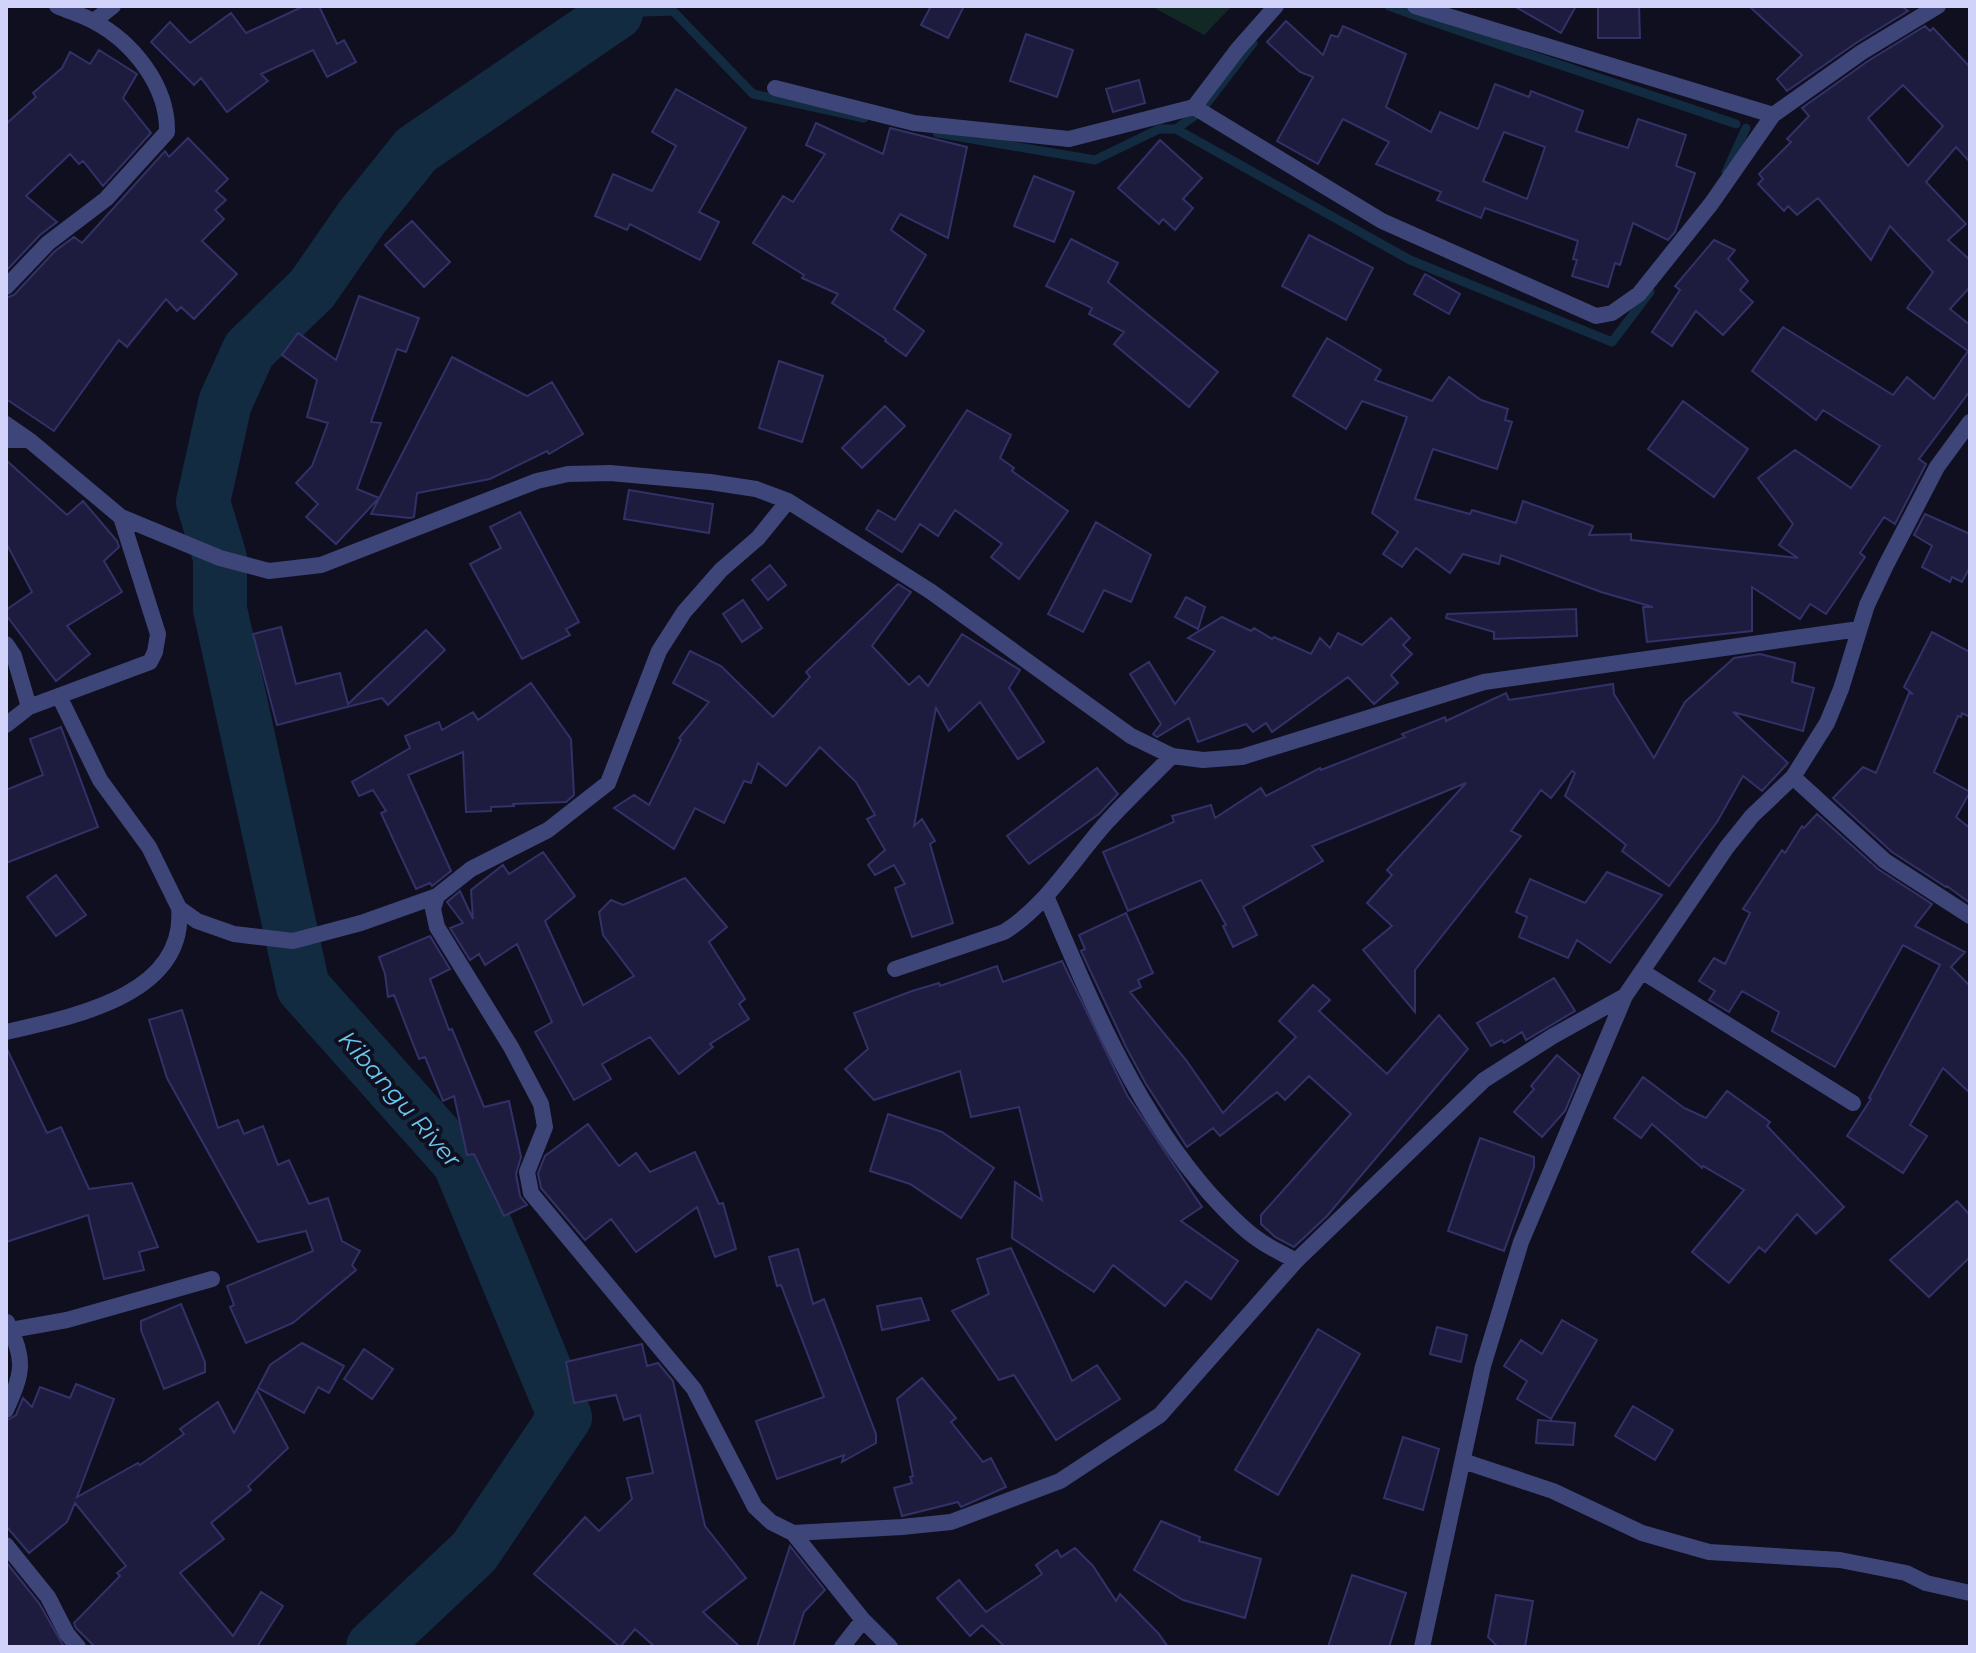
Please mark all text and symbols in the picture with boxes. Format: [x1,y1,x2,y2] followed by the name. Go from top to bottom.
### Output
[333,1025,468,1174] water label: Kibangu River

